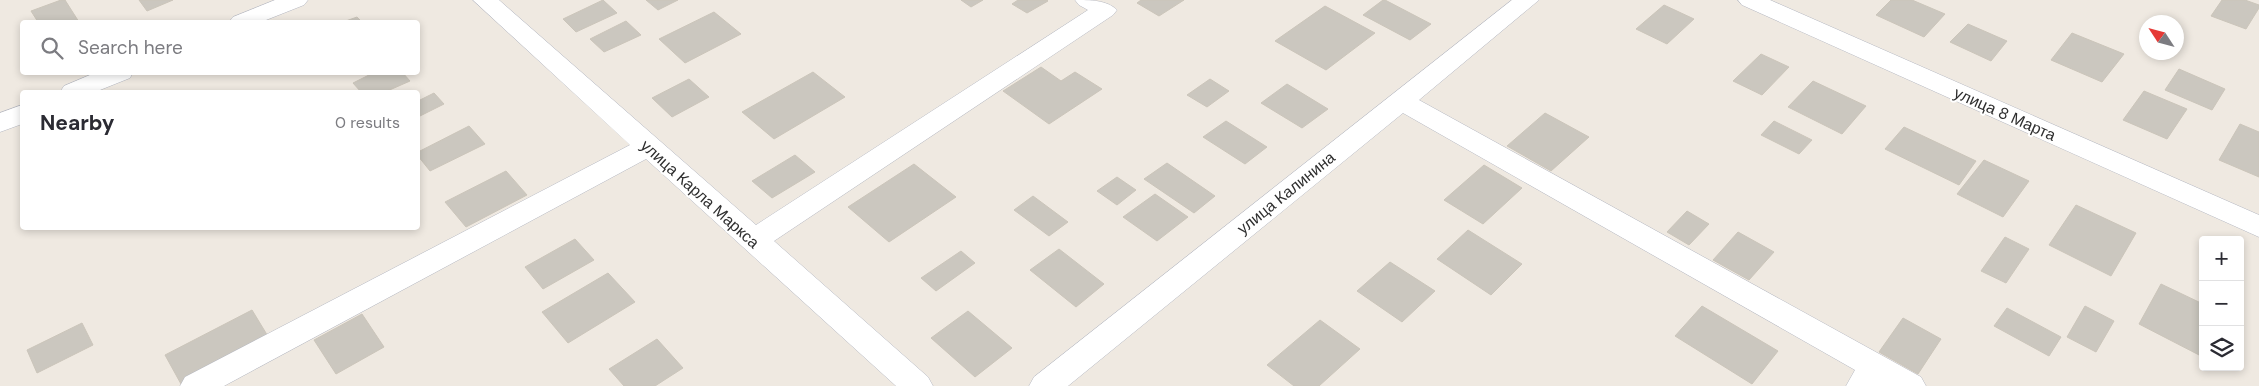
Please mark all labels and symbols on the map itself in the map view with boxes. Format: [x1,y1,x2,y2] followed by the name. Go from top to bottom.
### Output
[2139,15,2184,60] north arrow
[1951,82,2059,146] street label: улица 8 Марта
[636,135,764,253] street label: улица Карла Маркса
[1233,147,1339,239] street label: улица Калинина

